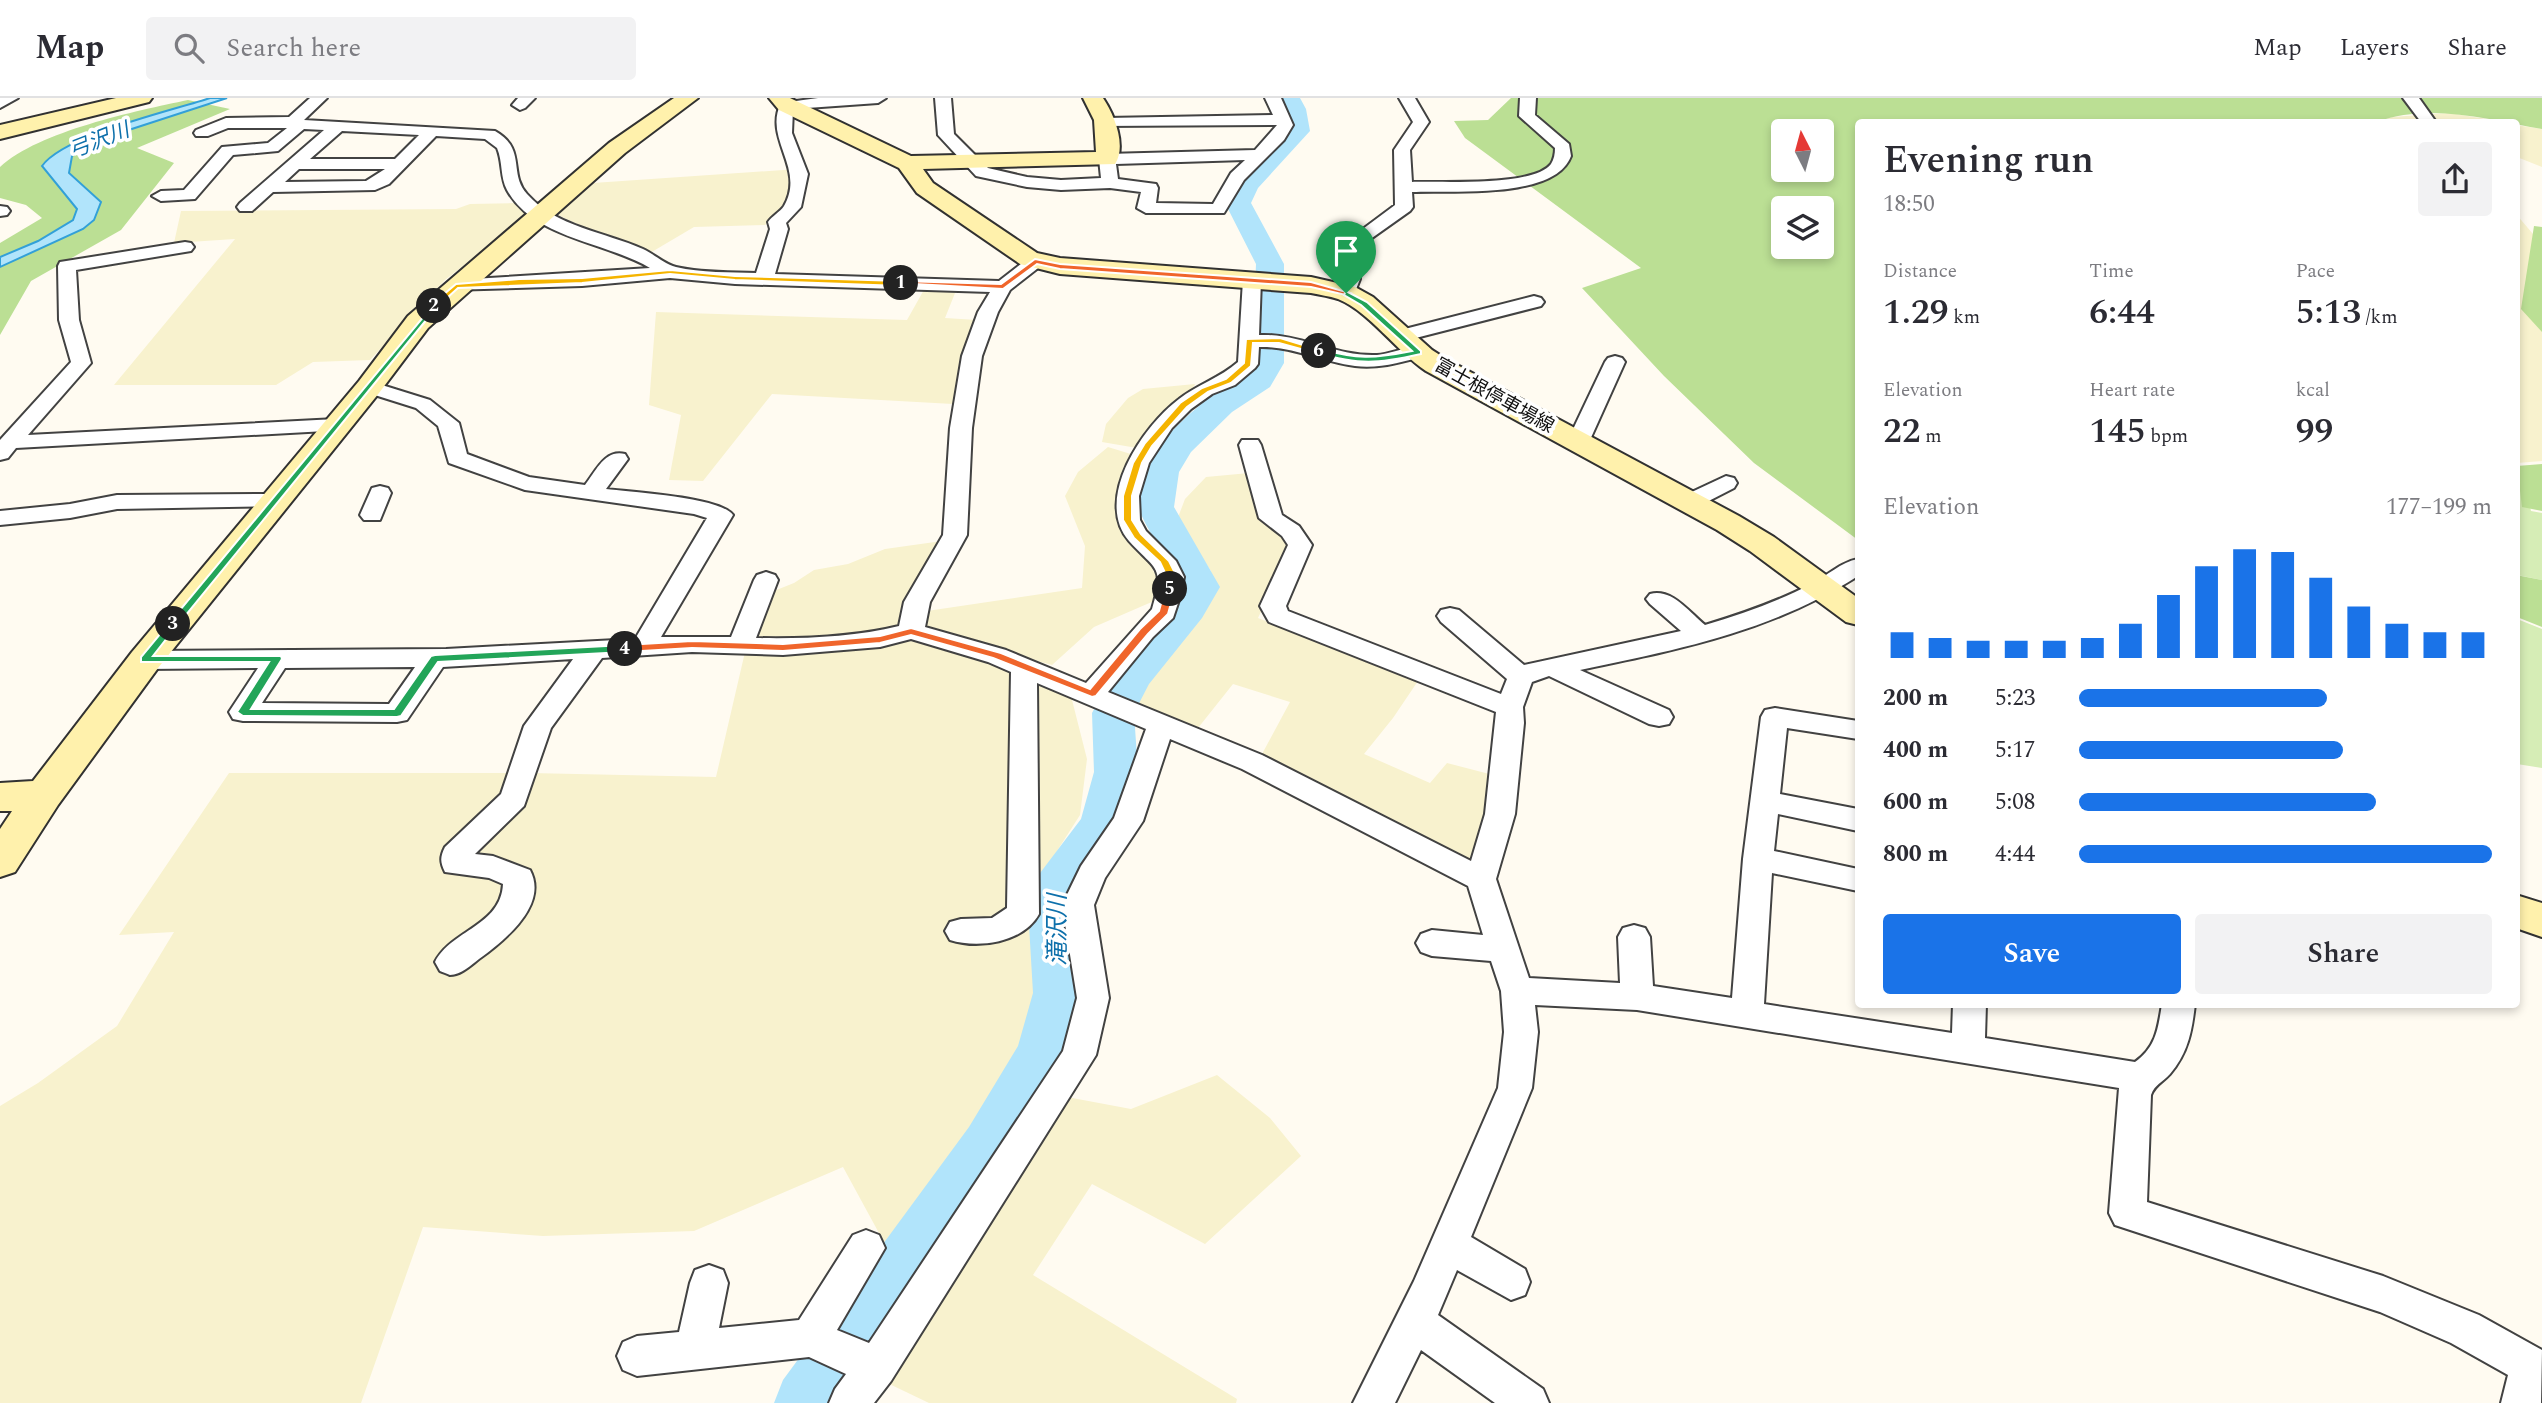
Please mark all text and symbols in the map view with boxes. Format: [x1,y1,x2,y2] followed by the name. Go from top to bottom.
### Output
[146,17,636,80] search box
[35,23,104,73] text: Map
[226,28,361,68] text: Search here
[170,29,208,67] icon: search
[2253,30,2302,66] text: Map
[2340,30,2410,66] text: Layers
[2448,30,2507,66] text: Share
[64,114,136,167] water label: 弓沢川
[1771,119,1834,182] north arrow
[1771,119,1834,259] map controls
[1883,132,2094,190] text: Evening run
[2418,142,2492,216] button: share
[1883,187,1935,222] text: 18:50
[1771,196,1834,259] button: layers
[1316,221,1376,293] pin
[1327,232,1365,270] icon: arrive
[1883,257,1957,286] text: Distance
[2089,257,2134,286] text: Time
[2296,257,2335,286] text: Pace
[884,266,918,300] pin: 1
[895,268,906,297] text: 1
[1883,286,1948,339] text: 1.29
[2089,286,2155,339] text: 6:44
[2296,286,2361,339] text: 5:13
[416,288,452,324] pin: 2
[428,291,439,320] text: 2
[1948,303,1980,332] text: km
[2361,303,2398,332] text: /km
[1302,334,1336,368] pin: 6
[1313,336,1324,365] text: 6
[1429,351,1559,441] street label: 富士根停車場線
[1883,376,1963,405] text: Elevation
[2089,376,2175,405] text: Heart rate
[2296,376,2330,405] text: kcal
[1883,405,1921,458] text: 22
[2089,405,2146,458] text: 145
[2296,405,2333,458] text: 99
[1921,422,1942,451] text: m
[2146,422,2188,451] text: bpm
[1883,490,1979,525] text: Elevation
[2386,490,2492,525] text: 177–199 m
[1152,572,1188,606] pin: 5
[1164,574,1175,603] text: 5
[156,606,190,642] pin: 3
[167,609,178,638] text: 3
[608,632,642,666] pin: 4
[619,634,630,663] text: 4
[1883,681,1948,716] text: 200 m
[1995,681,2035,716] text: 5:23
[1883,733,1948,768] text: 400 m
[1995,733,2035,768] text: 5:17
[1883,785,1948,820] text: 600 m
[1995,785,2035,820] text: 5:08
[1883,837,1948,872] text: 800 m
[1995,837,2035,872] text: 4:44
[1040,891,1076,966] water label: 滝沢川
[1883,914,2181,994] button: Save
[2195,914,2492,994] button: Share

